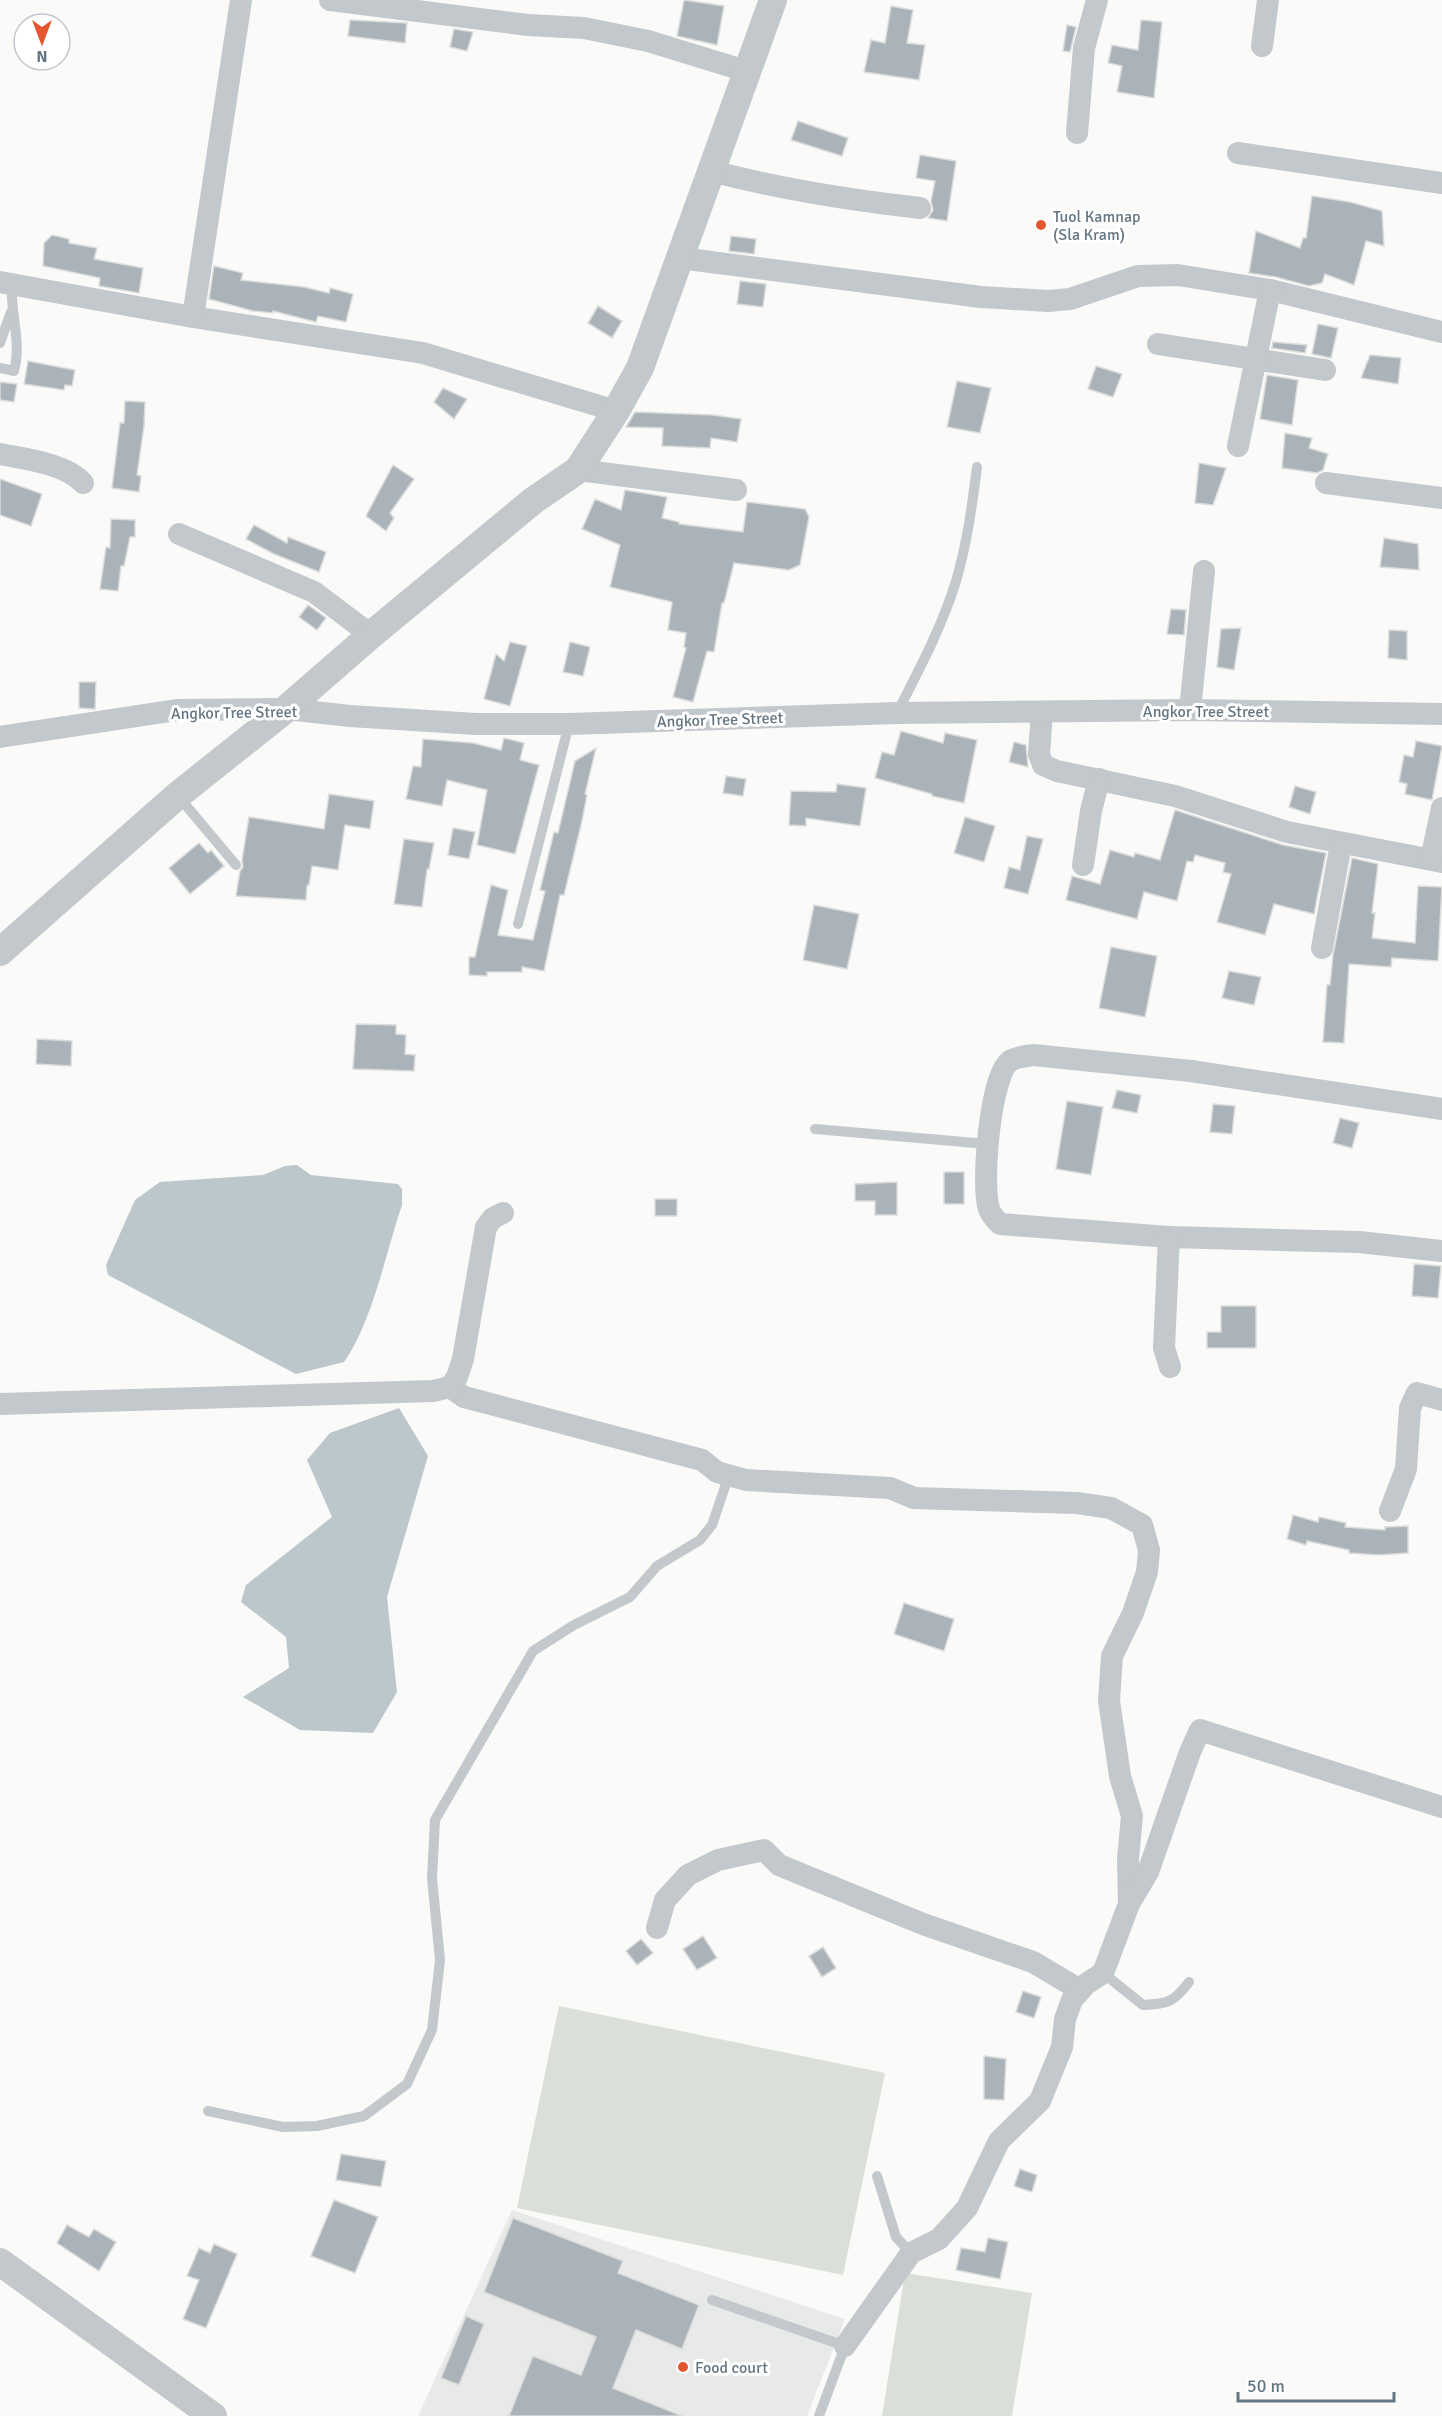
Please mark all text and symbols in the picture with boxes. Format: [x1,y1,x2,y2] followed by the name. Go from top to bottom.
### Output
[12,12,72,72] north arrow
[36,46,48,66] text: N
[1053,207,1141,245] place label: Tuol Kamnap (Sla Kram)
[1034,218,1048,232] marker: Tuol Kamnap (Sla Kram)
[171,702,298,724] street label: Angkor Tree Street
[1143,702,1270,722] street label: Angkor Tree Street
[657,708,784,732] street label: Angkor Tree Street
[695,2358,768,2378] place label: Food court
[676,2360,690,2374] marker: Food court
[1238,2365,1394,2403] scale bar
[1247,2375,1285,2397] text: 50 m

